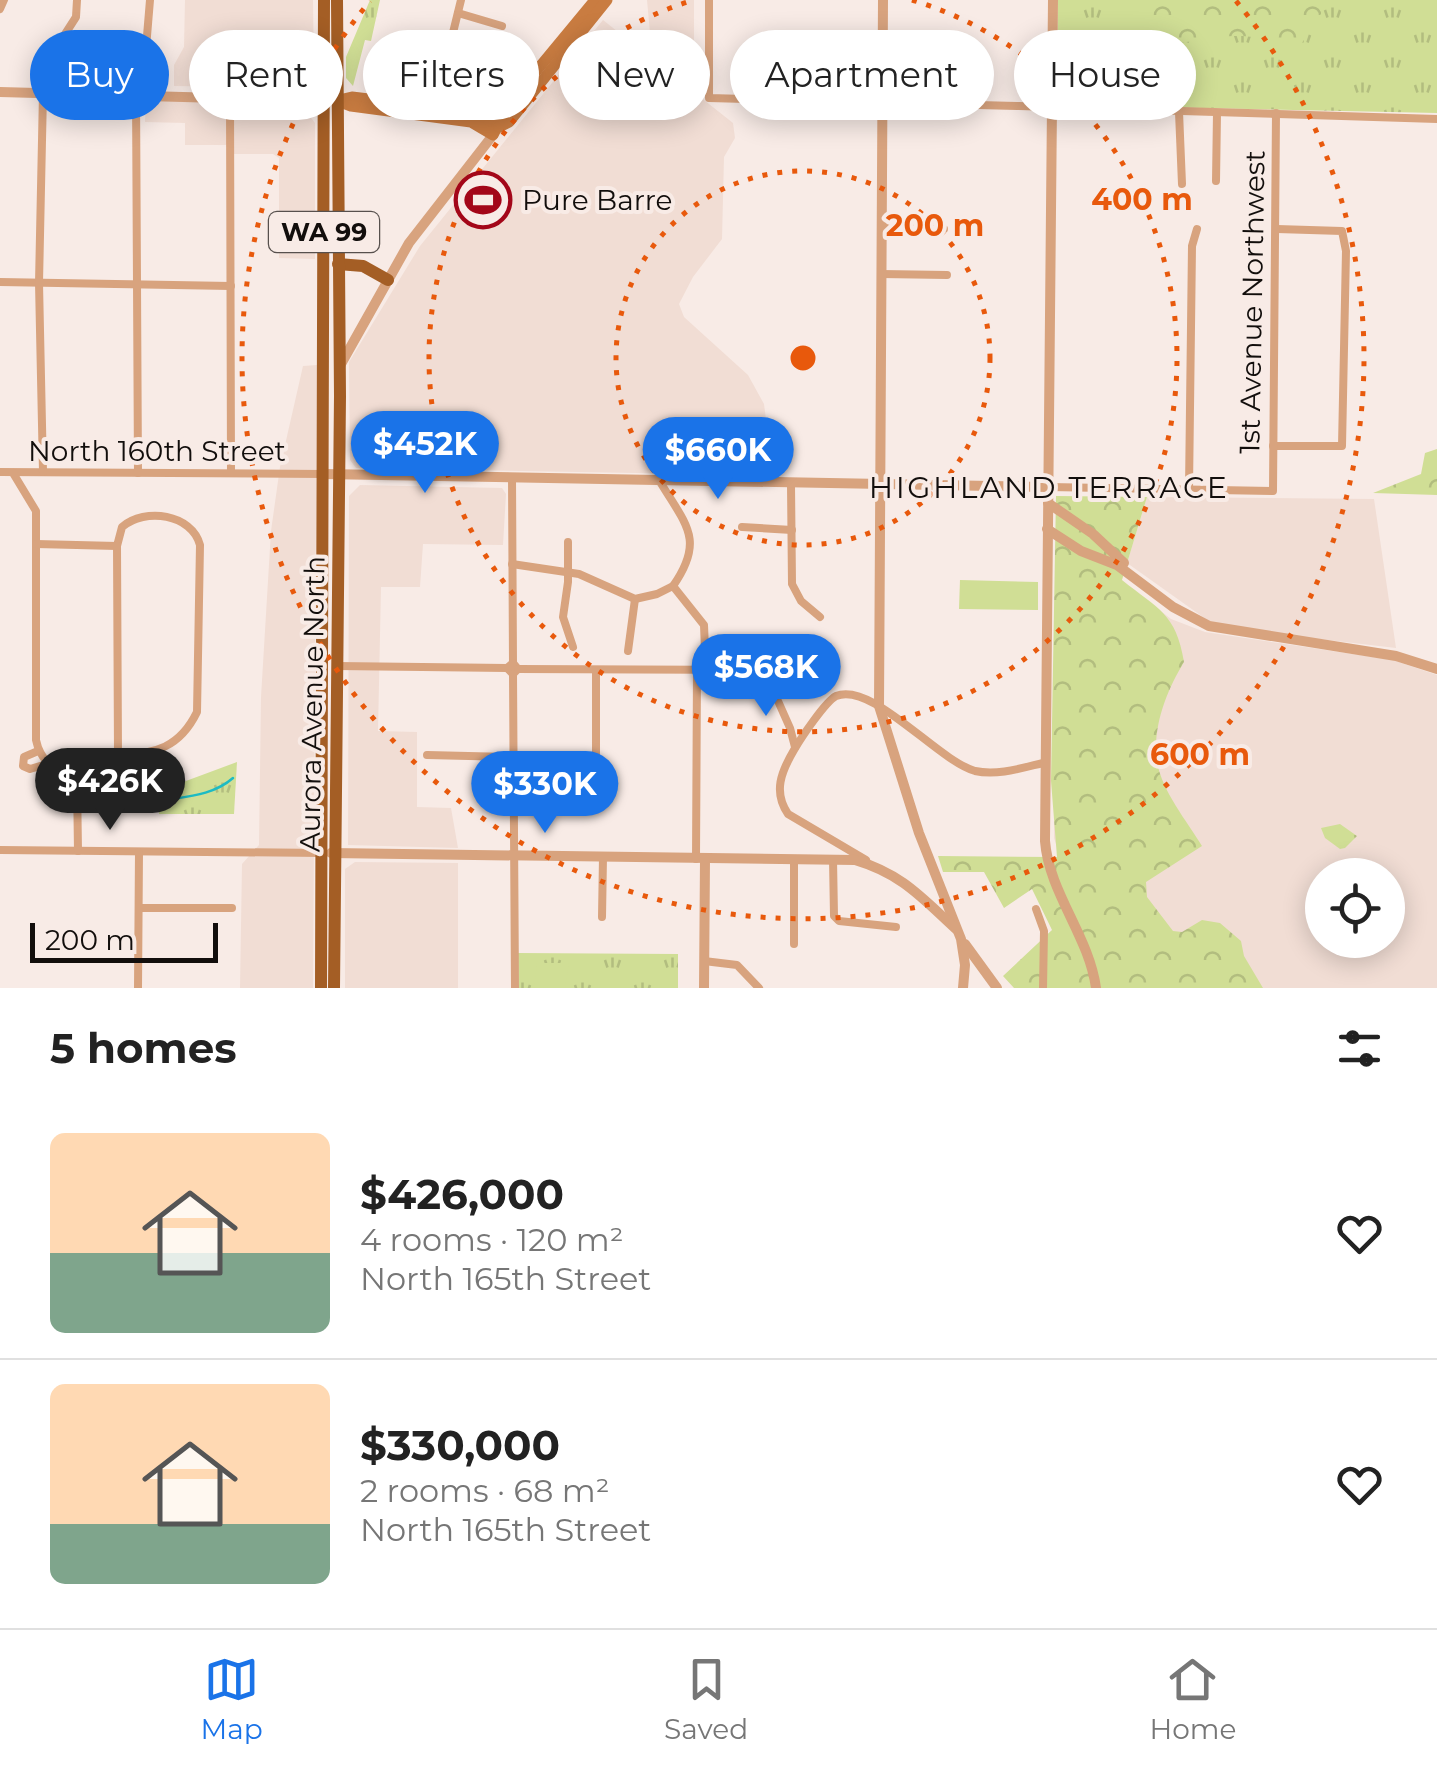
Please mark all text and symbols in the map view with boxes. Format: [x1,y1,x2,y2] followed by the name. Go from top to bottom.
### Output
[30,30,169,120] chip: Buy
[189,30,343,120] chip: Rent
[363,30,539,120] chip: Filters
[559,30,710,120] chip: New
[730,30,994,120] chip: Apartment
[1014,30,1196,120] chip: House
[1232,150,1272,454] street label: 1st Avenue Northwest
[453,170,513,230] sports icon: Pure Barre
[1091,181,1193,218] text: 400 m
[522,183,672,217] place label: Pure Barre
[886,207,984,244] text: 200 m
[269,212,379,252] road number: WA 99
[785,340,821,376] centre of rings
[355,411,495,496] pin: $452K
[648,417,788,502] pin: $660K
[373,424,477,463] text: $452K
[665,430,771,469] text: $660K
[28,434,286,468] street label: North 160th Street
[869,469,1229,506] district label: HIGHLAND TERRACE
[292,556,332,852] street label: Aurora Avenue North
[696,634,836,719] pin: $568K
[714,647,818,686] text: $568K
[1150,736,1250,773] text: 600 m
[40,748,180,833] pin: $426K
[475,751,615,836] pin: $330K
[57,761,163,800] text: $426K
[493,764,597,803] text: $330K
[1305,858,1405,958] map controls
[1305,858,1405,958] button: locate
[30,918,218,963] scale bar
[45,923,135,957] text: 200 m
[1332,1021,1387,1076] icon: filters
[50,1022,237,1074] text: 5 homes
[360,1168,564,1220] text: $426,000
[130,1173,250,1293] icon: home
[1332,1206,1387,1261] icon: heart
[360,1220,623,1259] text: 4 rooms · 120 m²
[360,1259,651,1298] text: North 165th Street
[360,1419,560,1471] text: $330,000
[130,1424,250,1544] icon: home
[1332,1457,1387,1512] icon: heart
[360,1471,610,1510] text: 2 rooms · 68 m²
[360,1510,651,1549] text: North 165th Street
[201,1652,263,1746] tab: Map
[664,1652,748,1746] tab: Saved
[1149,1652,1236,1746] tab: Home

